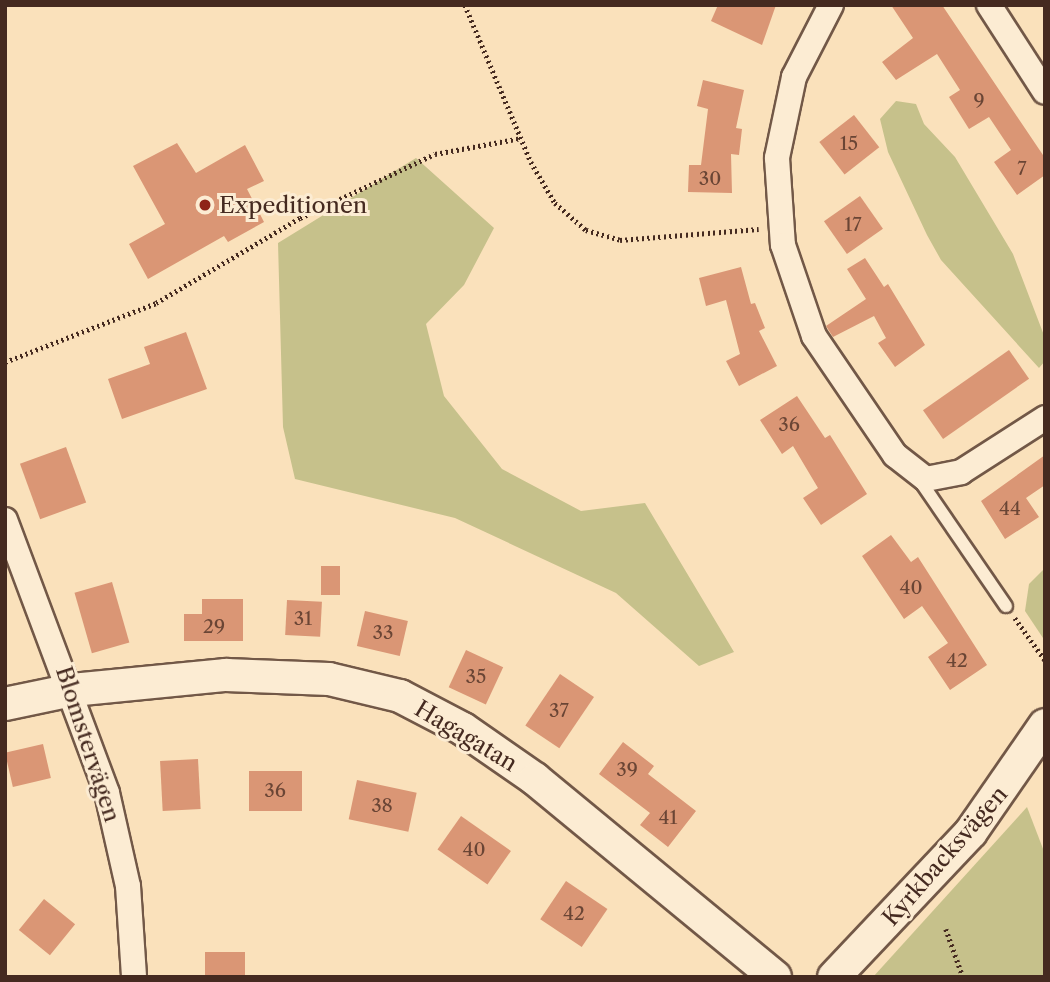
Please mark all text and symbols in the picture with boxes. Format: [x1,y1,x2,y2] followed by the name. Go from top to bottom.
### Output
[973,90,985,112] house number: 9
[840,133,858,155] house number: 15
[1017,158,1027,180] house number: 7
[699,168,721,190] house number: 30
[219,191,367,219] place label: Expeditionen
[197,197,213,213] marker: Expeditionen
[844,214,862,236] house number: 17
[778,414,800,436] house number: 36
[999,498,1021,520] house number: 44
[899,577,923,599] house number: 40
[294,608,312,630] house number: 31
[203,616,225,638] house number: 29
[373,622,393,644] house number: 33
[946,650,968,672] house number: 42
[50,663,126,825] street label: Blomstervägen
[466,666,486,688] house number: 35
[410,695,522,777] street label: Hagagatan
[549,700,569,722] house number: 37
[616,759,638,781] house number: 39
[264,780,286,802] house number: 36
[877,781,1013,931] street label: Kyrkbacksvägen
[371,795,393,817] house number: 38
[659,807,677,829] house number: 41
[462,839,486,861] house number: 40
[563,903,585,925] house number: 42

